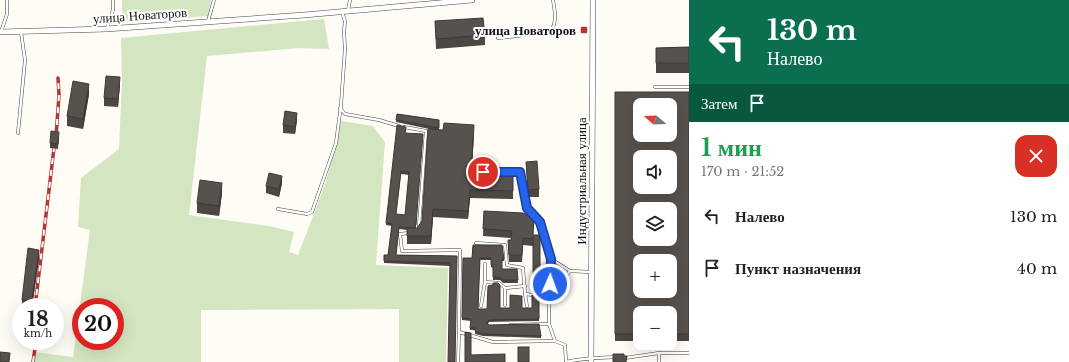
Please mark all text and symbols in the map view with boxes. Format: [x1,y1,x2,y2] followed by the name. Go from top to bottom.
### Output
[92,4,188,27] street label: улица Новаторов
[767,13,857,48] text: 130 m
[701,16,753,68] icon: left
[475,22,576,39] place label: улица Новаторов
[579,25,589,35] marker: улица Новаторов
[767,48,823,70] text: Налево
[746,92,768,114] icon: arrive
[701,94,738,113] text: Затем
[633,98,677,142] north arrow
[633,98,677,350] map controls
[573,117,590,245] street label: Индустриальная улица
[701,133,762,162] text: 1 мин
[1015,135,1057,177] button: close
[633,150,677,194] button: sound
[466,155,500,189] pin
[472,161,494,183] icon: arrive
[701,163,784,180] text: 170 m · 21:52
[633,202,677,246] button: layers
[701,205,723,227] icon: left
[735,207,785,226] text: Налево
[1010,207,1057,226] text: 130 m
[633,254,677,298] button: +
[701,257,723,279] icon: arrive
[735,259,861,278] text: Пункт назначения
[1017,259,1057,278] text: 40 m
[529,263,571,305] position arrow
[72,298,124,350] speed limit sign: 20
[633,306,677,350] button: −
[27,307,49,331] text: 18
[24,327,52,340] text: km/h

